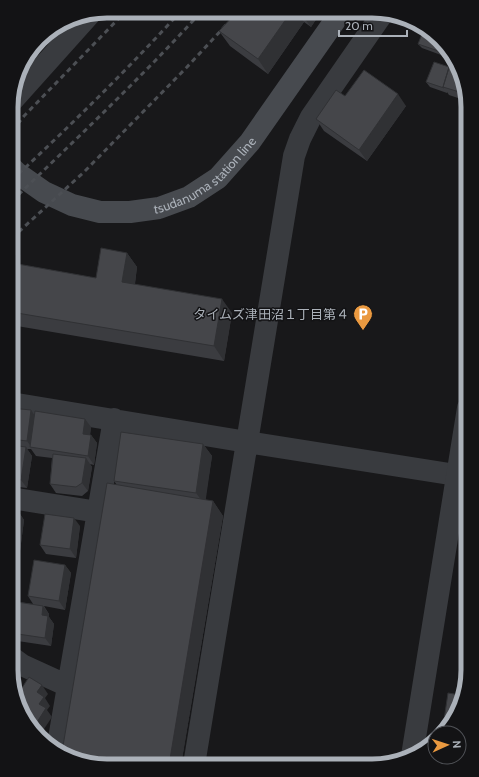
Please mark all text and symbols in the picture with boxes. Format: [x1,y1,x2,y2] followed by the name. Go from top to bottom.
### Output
[339,12,407,38] scale bar
[345,18,373,33] text: 20 m
[152,133,259,217] street label: tsudanuma station line
[352,303,374,331] parking icon: タイムズ津田沼１丁目第４
[193,306,349,322] place label: タイムズ津田沼１丁目第４
[427,725,467,765] north arrow
[450,740,464,749] text: N

